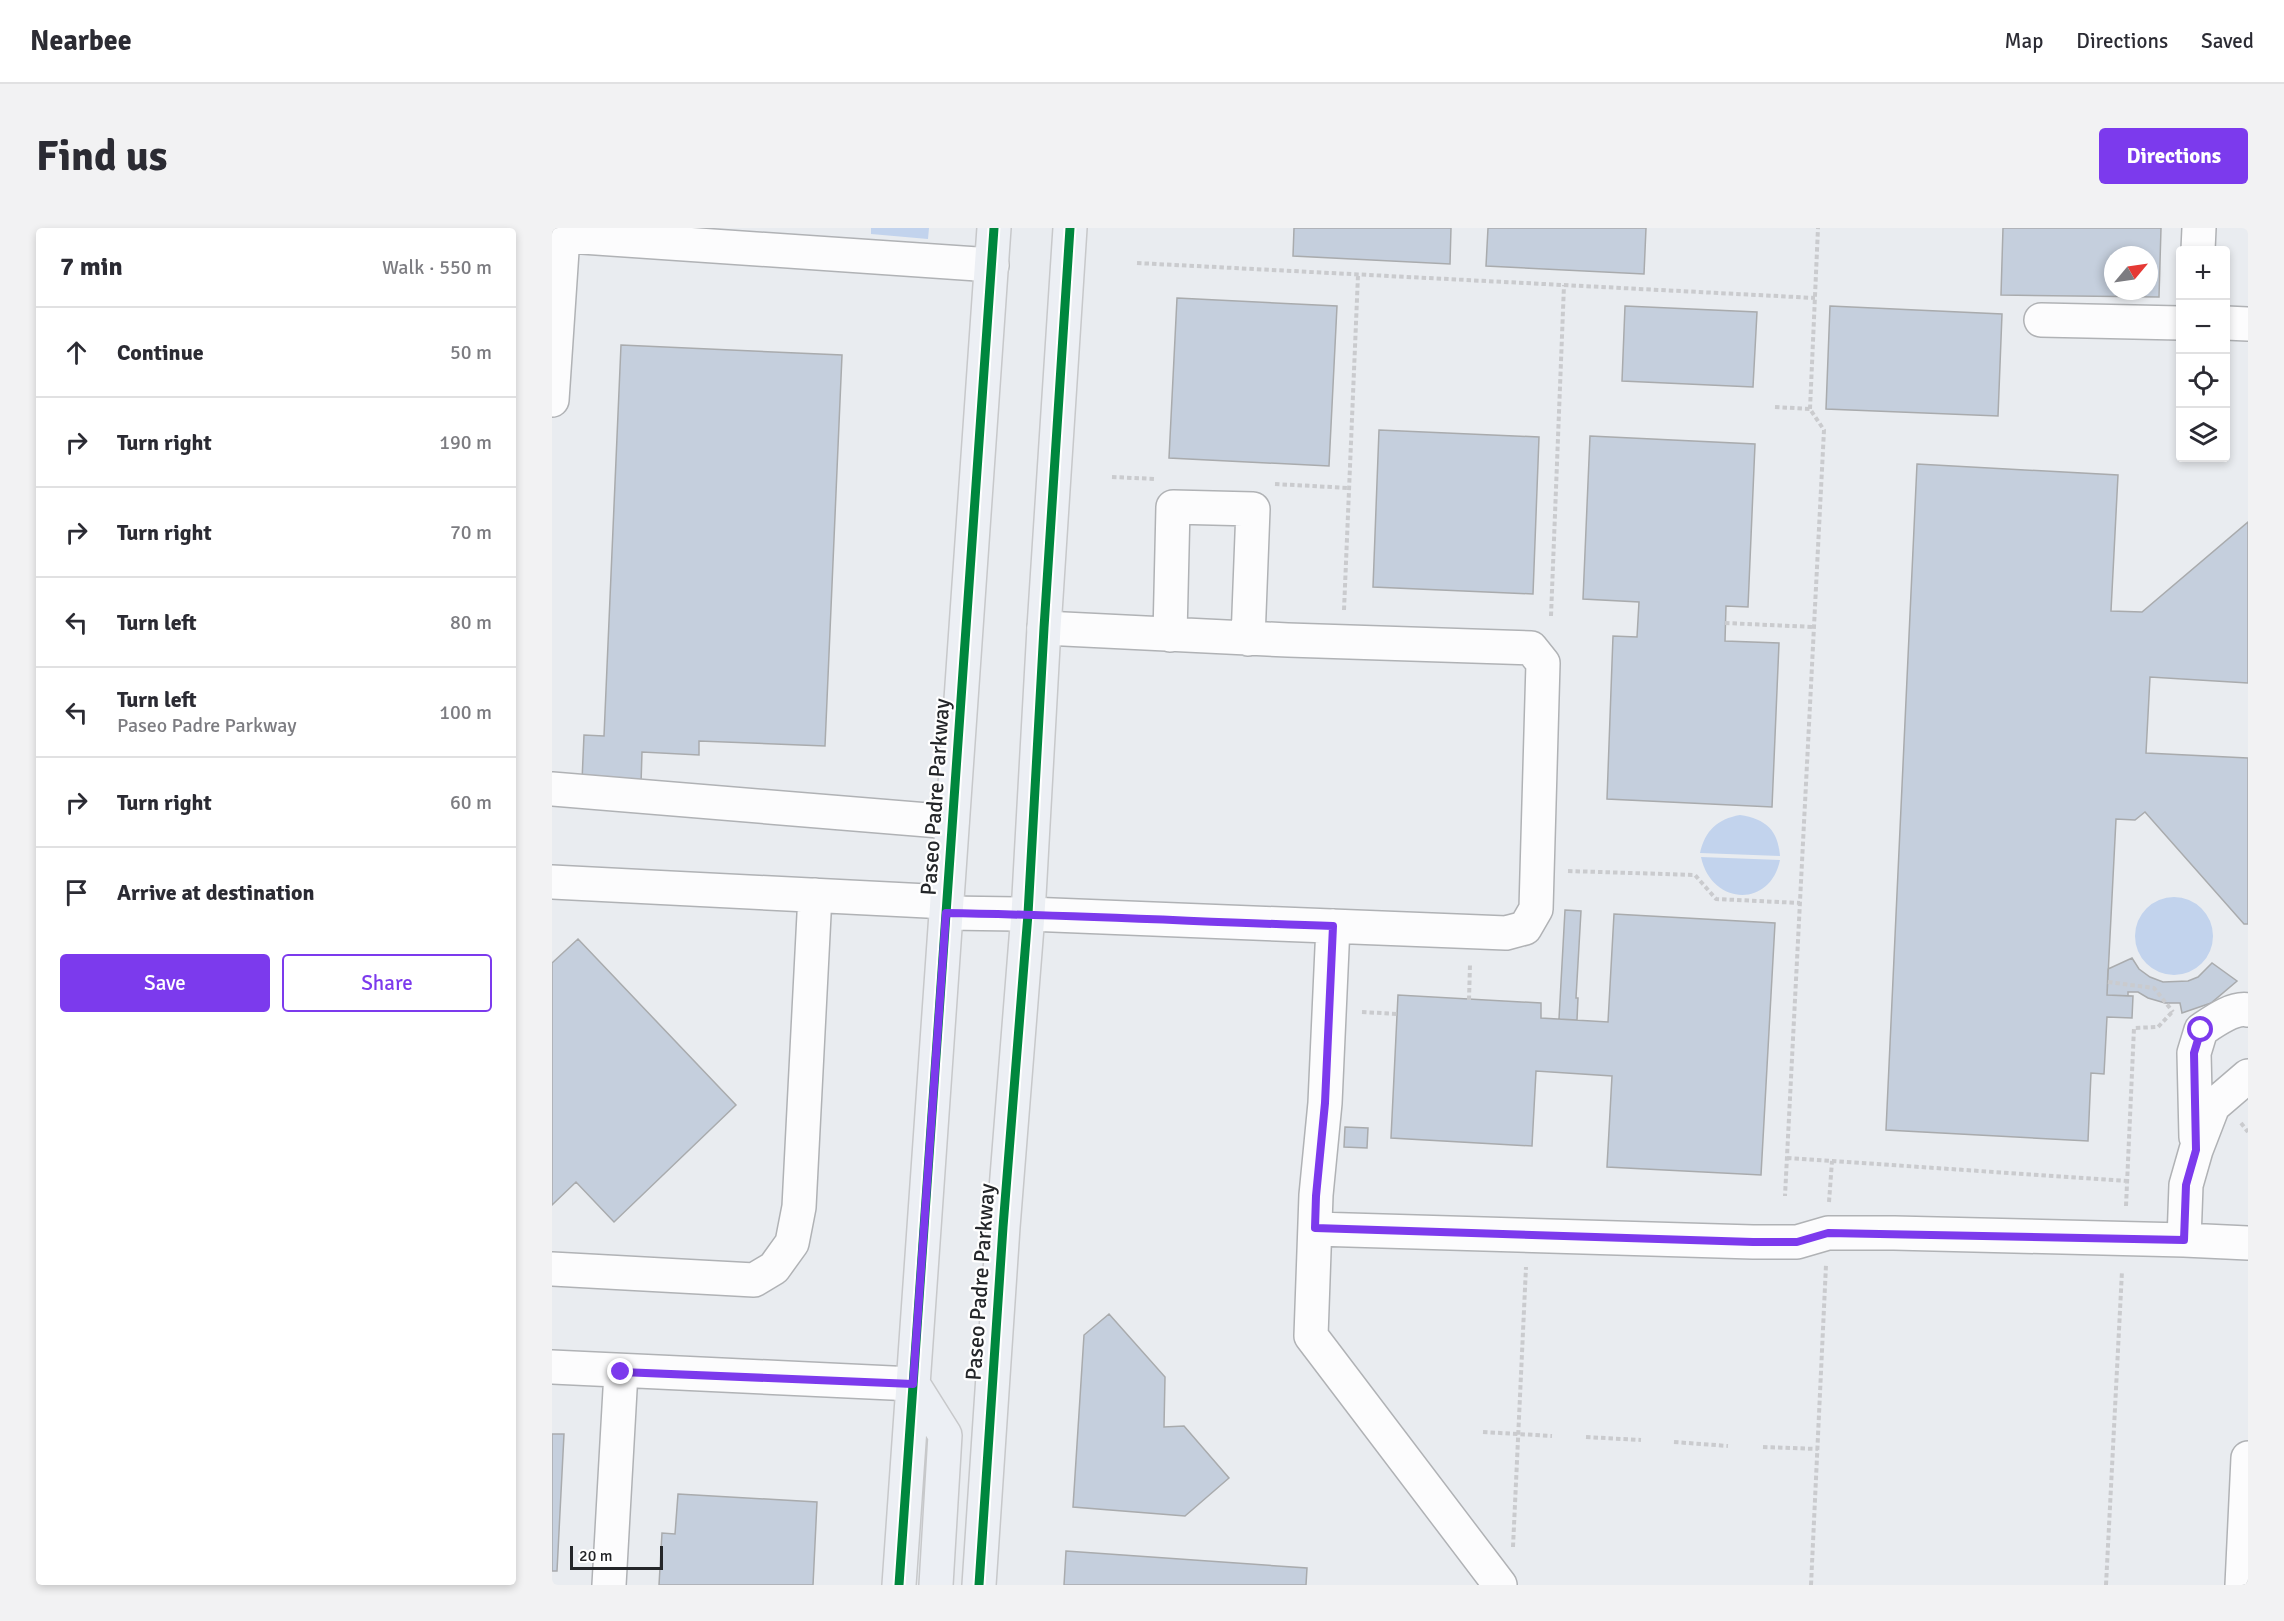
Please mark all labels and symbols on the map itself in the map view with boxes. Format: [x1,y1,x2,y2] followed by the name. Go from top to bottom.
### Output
[2104,246,2158,300] north arrow
[915,697,955,896] street label: Paseo Padre Parkway
[2187,1016,2213,1042] route start
[960,1182,1000,1381] street label: Paseo Padre Parkway
[607,1358,633,1384] route end
[570,1543,663,1570] scale bar

